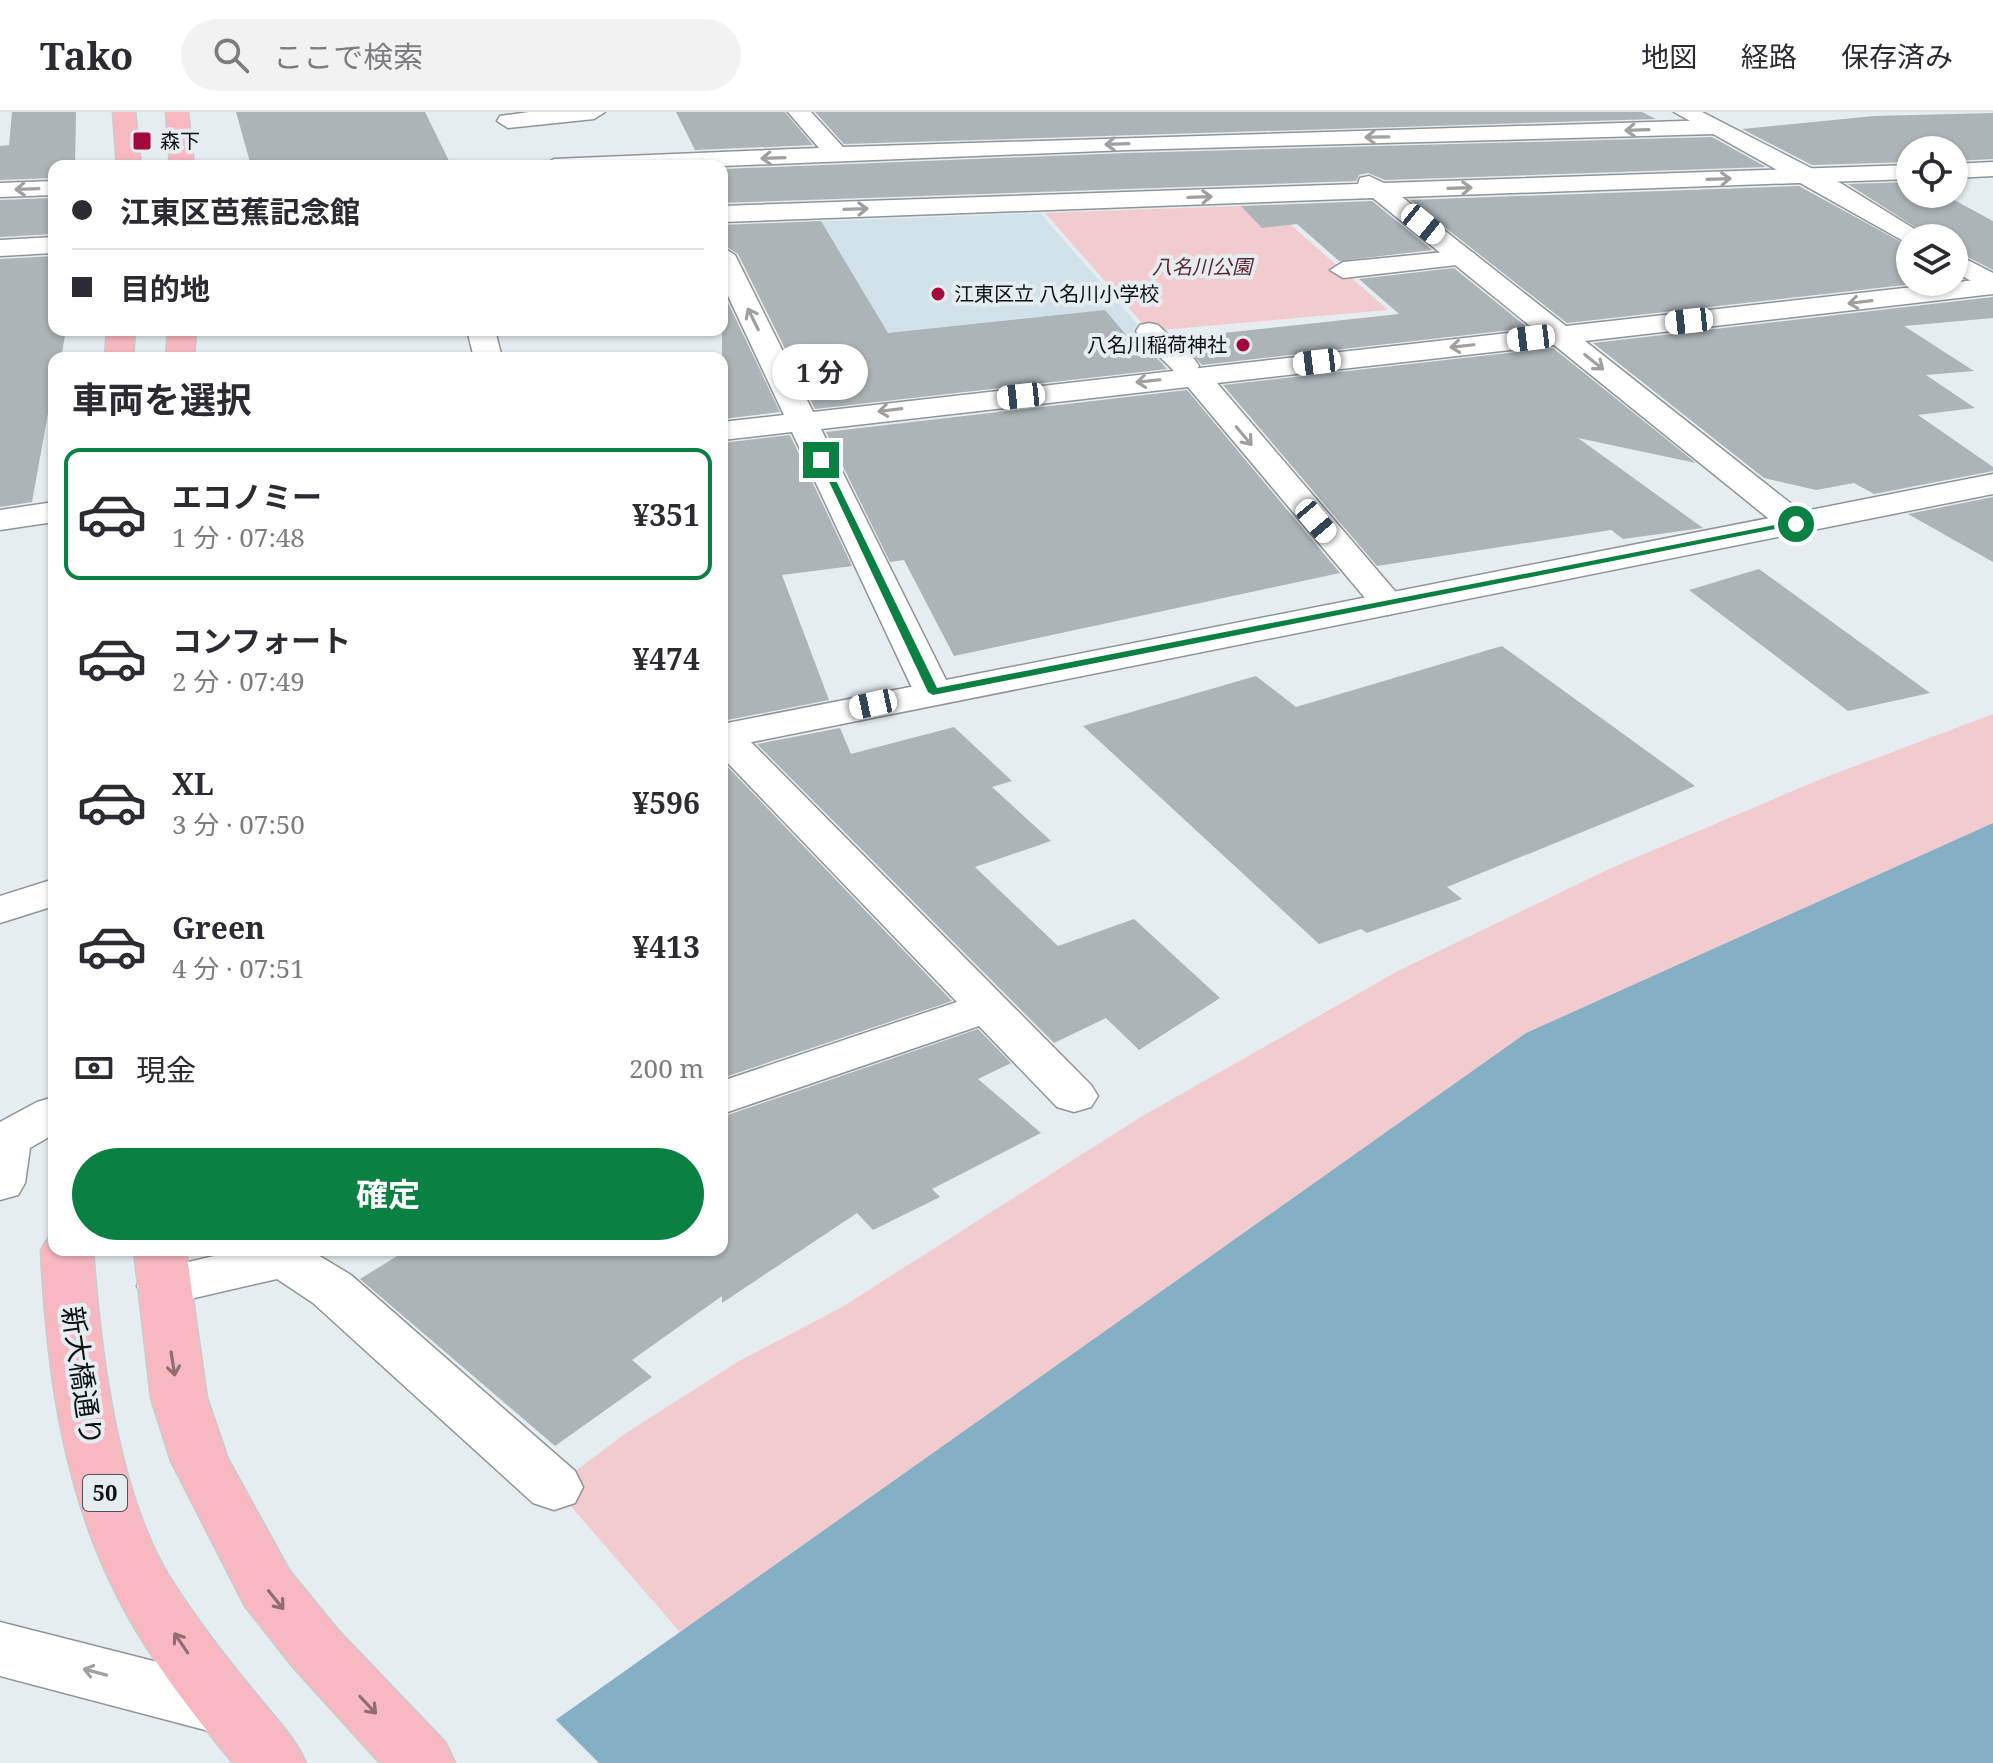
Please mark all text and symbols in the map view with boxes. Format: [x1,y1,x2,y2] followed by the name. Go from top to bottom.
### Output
[181,19,741,91] search box
[40,29,133,81] text: Tako
[209,33,253,77] icon: search
[273,36,423,77] text: ここで検索
[1641,37,1697,75] text: 地図
[1741,37,1797,75] text: 経路
[1841,37,1953,75] text: 保存済み
[1624,123,1651,138] one-way arrow
[160,127,200,154] place label: 森下
[1364,129,1391,145] one-way arrow
[131,130,153,152] marker: 森下
[1104,136,1131,151] one-way arrow
[1896,136,1968,296] map controls
[1896,136,1968,208] button: locate
[760,150,787,165] one-way arrow
[1705,171,1732,186] one-way arrow
[1446,180,1473,195] one-way arrow
[14,181,41,197] one-way arrow
[1186,190,1213,205] one-way arrow
[120,191,360,232] text: 江東区芭蕉記念館
[1397,200,1449,248] car
[842,202,869,217] one-way arrow
[1896,224,1968,296] button: layers
[1152,253,1255,280] park label: 八名川公園
[120,268,210,309] text: 目的地
[954,280,1159,307] place label: 江東区立 八名川小学校
[929,285,947,303] marker: 江東区立 八名川小学校
[1848,295,1873,310] one-way arrow
[1664,307,1714,335] car
[745,308,760,332] one-way arrow
[1506,323,1556,353] car
[1087,331,1227,358] place label: 八名川稲荷神社
[1234,336,1252,354] marker: 八名川稲荷神社
[1450,338,1476,353] one-way arrow
[773,344,869,400] callout: 1 分
[1292,347,1342,377] car
[1583,353,1604,371] one-way arrow
[796,354,844,390] text: 1 分
[1136,374,1162,389] one-way arrow
[72,375,252,424] text: 車両を選択
[996,382,1046,410] car
[877,403,904,418] one-way arrow
[1235,426,1253,446] one-way arrow
[803,442,839,478] route end
[172,476,322,517] text: エコノミー
[76,478,148,550] icon: car
[632,494,700,535] text: ¥351
[1291,495,1341,547] car
[1778,506,1814,542] route start
[172,519,305,555] text: 1 分 · 07:48
[172,620,351,661] text: コンフォート
[76,622,148,694] icon: car
[632,638,700,679] text: ¥474
[172,663,305,699] text: 2 分 · 07:49
[847,687,899,721] car
[172,763,214,804] text: XL
[76,766,148,838] icon: car
[632,782,700,823] text: ¥596
[172,806,305,842] text: 3 分 · 07:50
[172,907,265,948] text: Green
[76,910,148,982] icon: car
[632,926,700,967] text: ¥413
[172,950,305,986] text: 4 分 · 07:51
[72,1046,116,1090] icon: cash
[136,1049,196,1090] text: 現金
[629,1050,704,1086] text: 200 m
[72,1148,704,1240] button: 確定
[54,1304,112,1448] street label: 新大橋通り
[166,1351,181,1376] one-way arrow
[83,1475,127,1511] road number: 50
[268,1589,285,1610] one-way arrow
[172,1632,189,1654] one-way arrow
[82,1664,108,1679] one-way arrow
[358,1694,376,1714] one-way arrow

